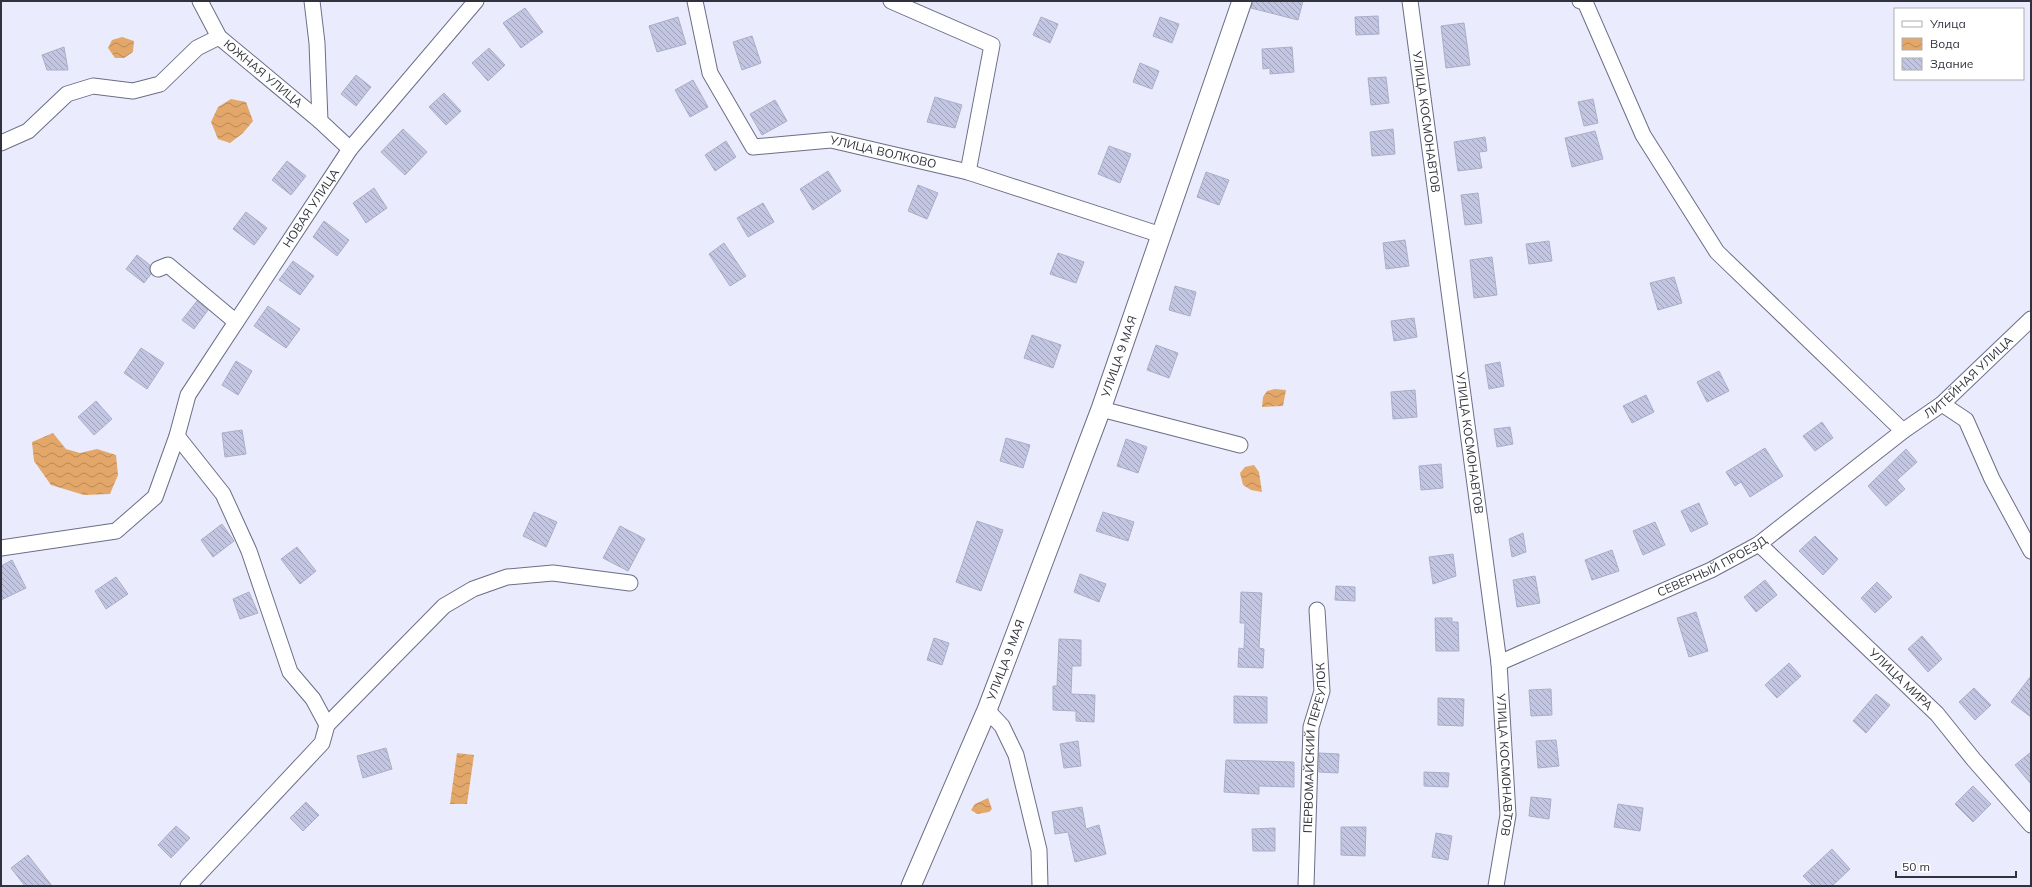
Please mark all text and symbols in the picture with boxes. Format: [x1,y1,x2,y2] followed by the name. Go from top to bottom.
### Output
[1894,8,2024,80] legend
[1929,16,1966,31] text: Улица
[221,36,306,111] street label: ЮЖНАЯ УЛИЦА
[1930,36,1960,51] text: Вода
[1410,49,1444,194] street label: УЛИЦА КОСМОНАВТОВ
[1930,56,1974,71] text: Здание
[828,132,938,171] street label: УЛИЦА ВОЛКОВО
[279,165,342,250] street label: НОВАЯ УЛИЦА
[1097,314,1140,400] street label: УЛИЦА 9 МАЯ
[1921,332,2016,421] street label: ЛИТЕЙНАЯ УЛИЦА
[1453,370,1487,515] street label: УЛИЦА КОСМОНАВТОВ
[1655,532,1770,600] street label: СЕВЕРНЫЙ ПРОЕЗД
[983,617,1028,704] street label: УЛИЦА 9 МАЯ
[1865,644,1936,713] street label: УЛИЦА МИРА
[1300,662,1329,833] street label: ПЕРВОМАЙСКИЙ ПЕРЕУЛОК
[1494,692,1516,837] street label: УЛИЦА КОСМОНАВТОВ
[1896,853,2016,879] scale bar
[1902,859,1930,874] text: 50 m

